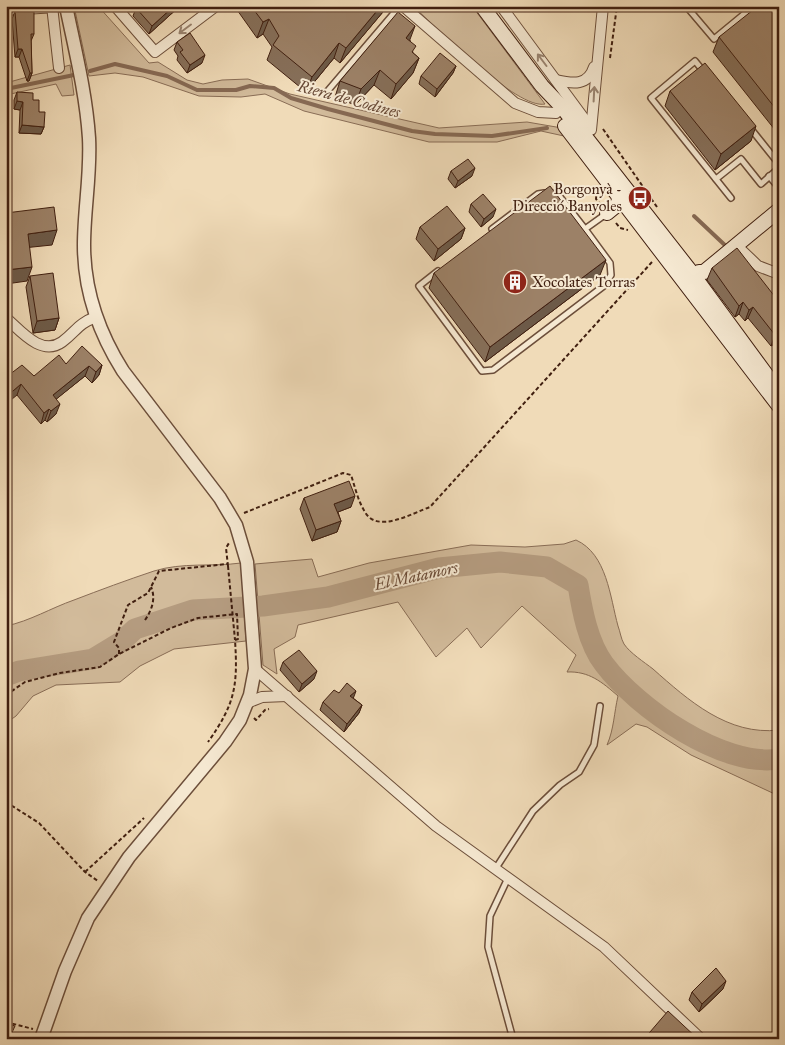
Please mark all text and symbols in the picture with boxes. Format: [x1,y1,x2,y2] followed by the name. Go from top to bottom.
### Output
[178,24,192,34] one-way arrow
[536,54,547,67] one-way arrow
[295,76,403,122] water label: Riera de Codines
[589,87,599,103] one-way arrow
[512,180,622,215] place label: Borgonyà - Direcció Banyoles
[627,185,653,211] bus stop icon: Borgonyà - Direcció Banyoles
[502,269,528,295] building icon: Xocolates Torras
[532,273,635,291] place label: Xocolates Torras
[371,558,460,594] water label: El Matamors

